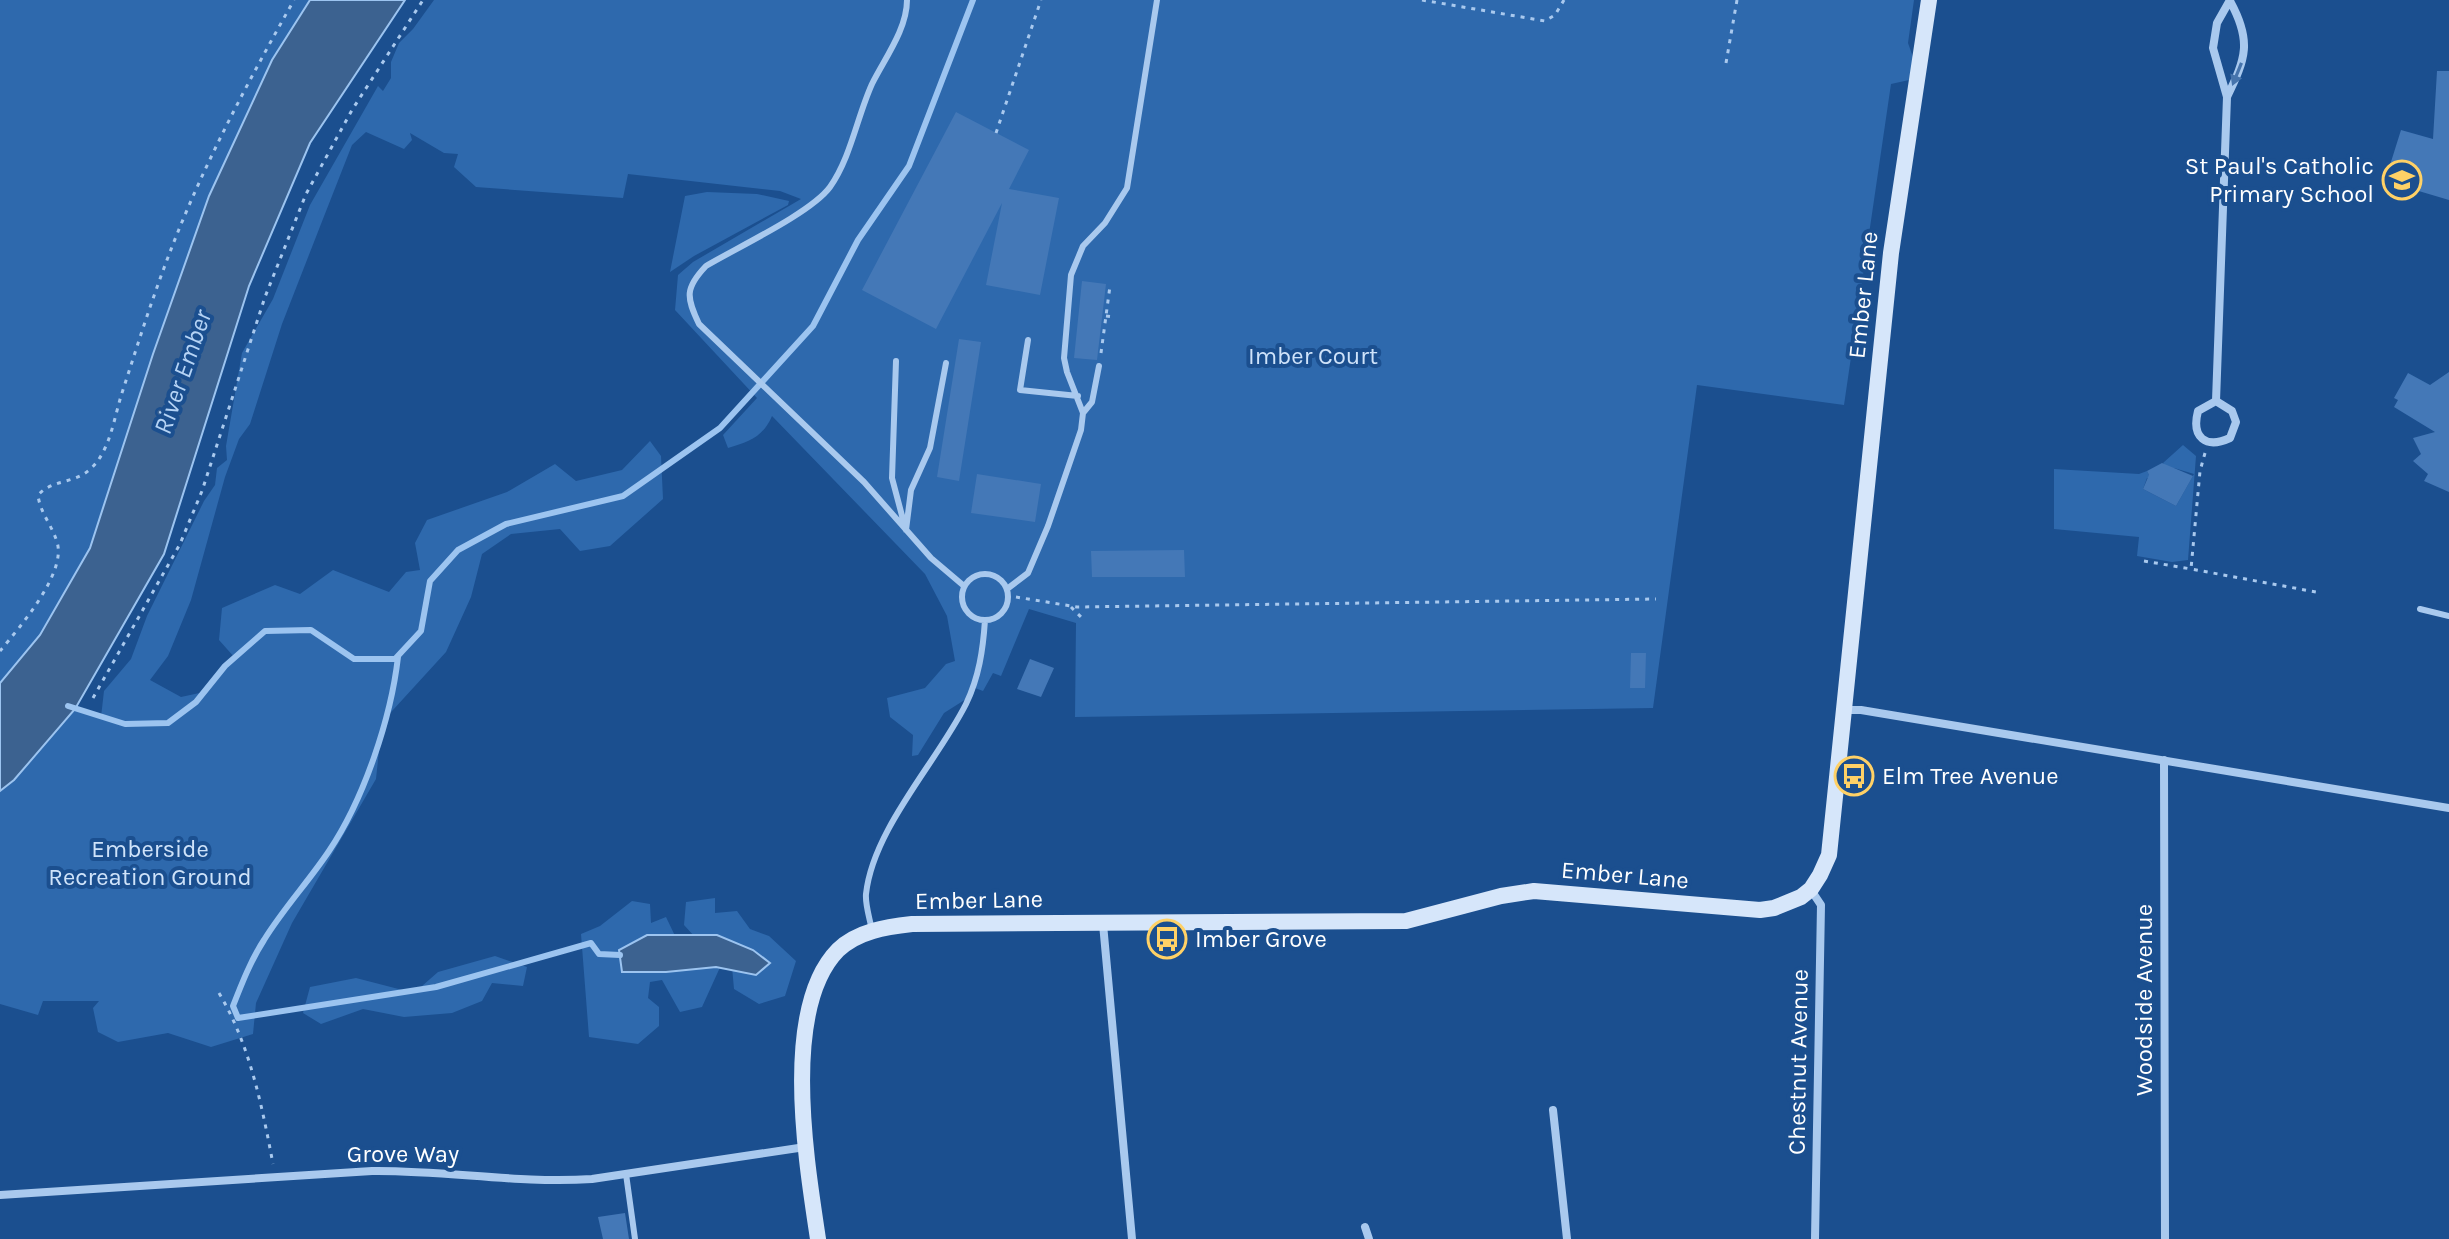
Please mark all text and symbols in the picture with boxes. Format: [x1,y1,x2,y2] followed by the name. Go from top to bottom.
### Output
[2230,62,2243,86] one-way arrow
[2185,152,2374,208] place label: St Paul's Catholic Primary School
[2381,159,2423,201] school or university icon: St Paul's Catholic Primary School
[1842,230,1884,360] street label: Ember Lane
[147,305,219,438] water label: River Ember
[1248,342,1378,370] park label: Imber Court
[1833,755,1875,797] bus stop icon: Elm Tree Avenue
[1882,762,2059,790] place label: Elm Tree Avenue
[48,835,252,891] park label: Emberside Recreation Ground
[1560,855,1690,895] street label: Ember Lane
[915,885,1043,915] street label: Ember Lane
[2130,904,2158,1096] street label: Woodside Avenue
[1146,918,1188,960] bus stop icon: Imber Grove
[1195,925,1327,953] place label: Imber Grove
[1782,969,1814,1155] street label: Chestnut Avenue
[347,1140,459,1168] street label: Grove Way

